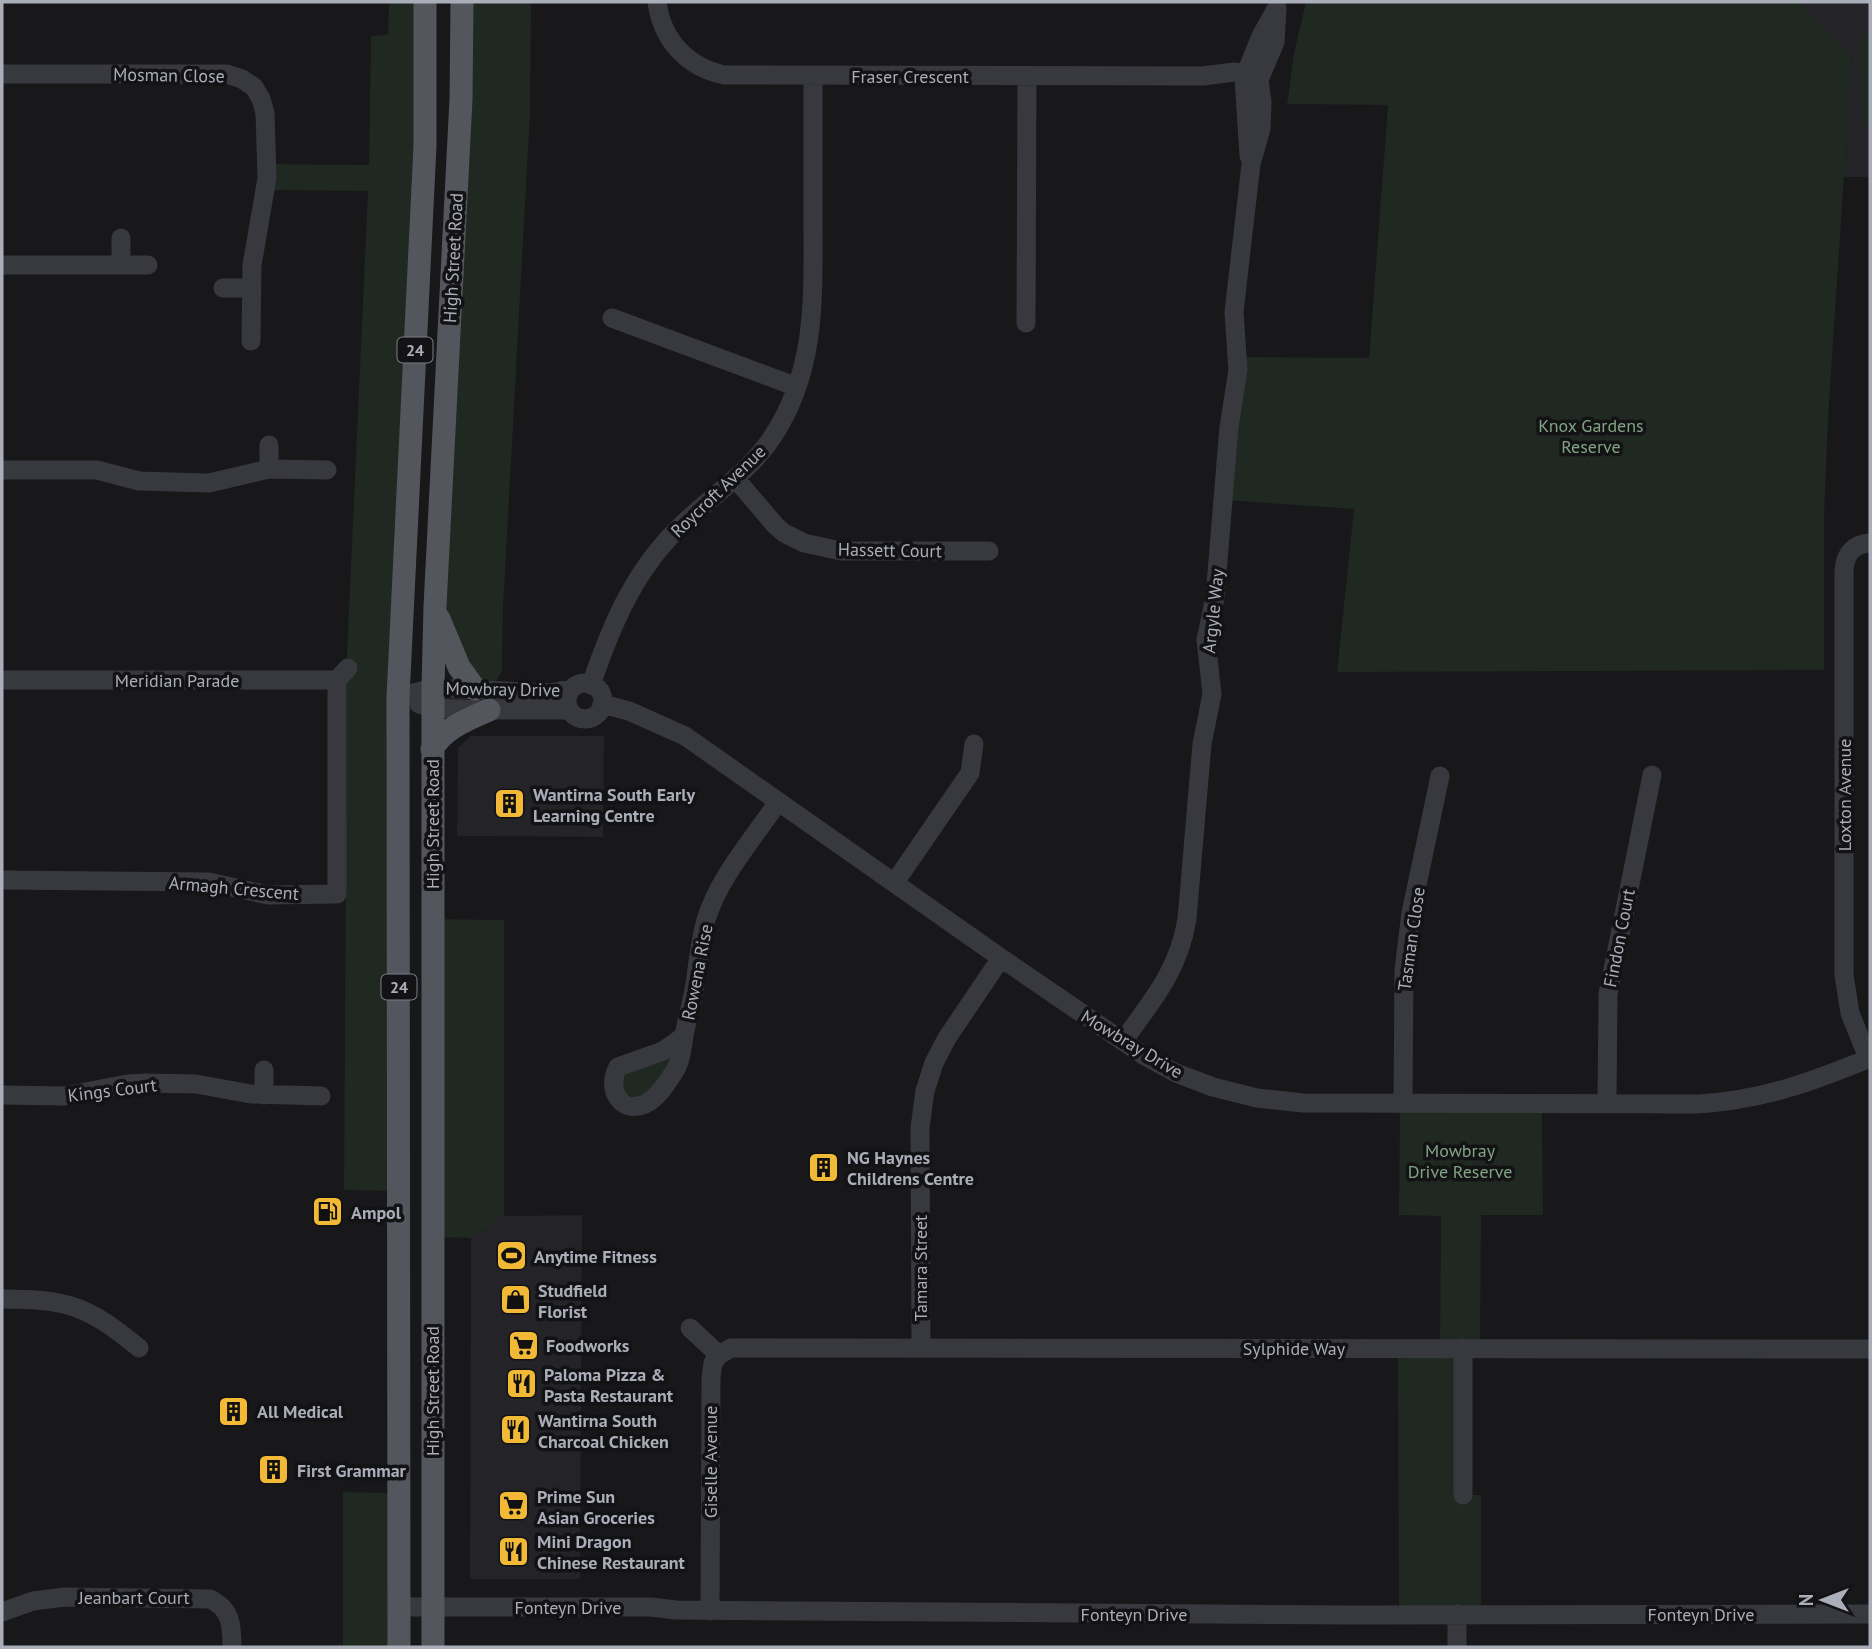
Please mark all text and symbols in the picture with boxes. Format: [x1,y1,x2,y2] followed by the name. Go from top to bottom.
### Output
[113,63,225,87] street label: Mosman Close
[851,65,969,88] street label: Fraser Crescent
[438,192,468,324] street label: High Street Road
[398,338,432,362] road number: 24
[1538,414,1644,458] park label: Knox Gardens Reserve
[666,440,770,542] street label: Roycroft Avenue
[838,538,942,562] street label: Hassett Court
[1197,567,1229,655] street label: Argyle Way
[115,669,239,692] street label: Meridian Parade
[446,677,560,701] street label: Mowbray Drive
[1833,739,1856,851] street label: Loxton Avenue
[421,759,444,889] street label: High Street Road
[533,783,696,827] place label: Wantirna South Early Learning Centre
[493,787,527,821] building icon: Wantirna South Early Learning Centre
[168,871,300,905] street label: Armagh Crescent
[1392,886,1430,992] street label: Tasman Close
[1598,887,1640,989] street label: Findon Court
[676,922,718,1022] street label: Rowena Rise
[382,974,416,1000] road number: 24
[1077,1005,1187,1083] street label: Mowbray Drive
[66,1073,158,1107] street label: Kings Court
[1408,1139,1512,1183] park label: Mowbray Drive Reserve
[847,1146,974,1190] place label: NG Haynes Childrens Centre
[807,1150,841,1184] building icon: NG Haynes Childrens Centre
[311,1195,345,1229] fuel station icon: Ampol
[351,1201,402,1224] place label: Ampol
[909,1215,932,1321] street label: Tamara Street
[494,1239,528,1273] sports icon: Anytime Fitness
[534,1245,657,1268] place label: Anytime Fitness
[538,1279,607,1323] place label: Studfield Florist
[498,1283,532,1317] shop icon: Studfield Florist
[421,1326,444,1456] street label: High Street Road
[506,1328,540,1362] supermarket icon: Foodworks
[546,1334,630,1357] place label: Foodworks
[1243,1337,1346,1360] street label: Sylphide Way
[544,1363,674,1407] place label: Paloma Pizza & Pasta Restaurant
[504,1367,538,1401] restaurant icon: Paloma Pizza & Pasta Restaurant
[217,1394,251,1428] building icon: All Medical
[257,1400,344,1423] place label: All Medical
[699,1406,722,1518] street label: Giselle Avenue
[538,1409,669,1453] place label: Wantirna South Charcoal Chicken
[498,1413,532,1447] restaurant icon: Wantirna South Charcoal Chicken
[257,1453,291,1487] building icon: First Grammar
[297,1459,407,1482] place label: First Grammar
[537,1485,655,1529] place label: Prime Sun Asian Groceries
[497,1489,531,1523] supermarket icon: Prime Sun Asian Groceries
[537,1530,686,1574] place label: Mini Dragon Chinese Restaurant
[497,1534,531,1568] restaurant icon: Mini Dragon Chinese Restaurant
[1788,1565,1858,1635] north arrow
[77,1586,190,1609] street label: Jeanbart Court
[1794,1594,1818,1606] text: N
[515,1596,621,1619] street label: Fonteyn Drive
[1081,1603,1187,1626] street label: Fonteyn Drive
[1648,1603,1754,1626] street label: Fonteyn Drive

